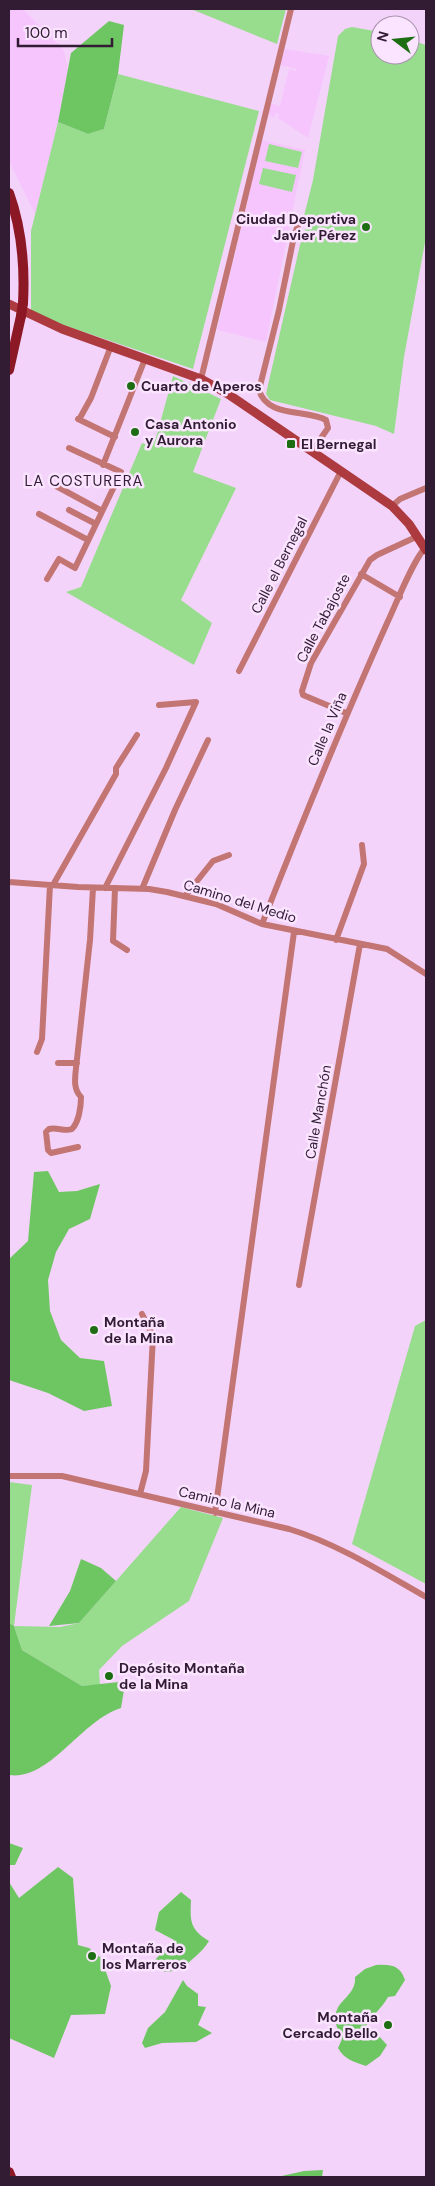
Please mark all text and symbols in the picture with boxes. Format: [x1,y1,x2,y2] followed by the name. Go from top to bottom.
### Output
[18,15,111,47] scale bar
[370,15,420,65] north arrow
[25,23,68,43] text: 100 m
[372,29,393,44] text: N
[236,210,356,244] place label: Ciudad Deportiva Javier Pérez
[360,221,372,233] marker: Ciudad Deportiva Javier Pérez
[141,377,262,395] place label: Cuarto de Aperos
[125,380,137,392] marker: Cuarto de Aperos
[145,415,236,449] place label: Casa Antonio y Aurora
[129,426,141,438] marker: Casa Antonio y Aurora
[301,435,376,453] place label: El Bernegal
[285,438,297,450] marker: El Bernegal
[24,471,144,491] district label: LA COSTURERA
[247,513,311,617] street label: Calle el Bernegal
[292,570,354,666] street label: Calle Tabajoste
[303,689,351,769] street label: Calle la Viña
[181,875,299,927] street label: Camino del Medio
[301,1063,335,1161] street label: Calle Manchón
[104,1313,173,1347] place label: Montaña de la Mina
[88,1324,100,1336] marker: Montaña de la Mina
[177,1482,277,1522] street label: Camino la Mina
[119,1659,245,1693] place label: Depósito Montaña de la Mina
[103,1670,115,1682] marker: Depósito Montaña de la Mina
[102,1939,187,1973] place label: Montaña de los Marreros
[86,1950,98,1962] marker: Montaña de los Marreros
[283,2008,378,2042] place label: Montaña Cercado Bello
[382,2019,394,2031] marker: Montaña Cercado Bello

